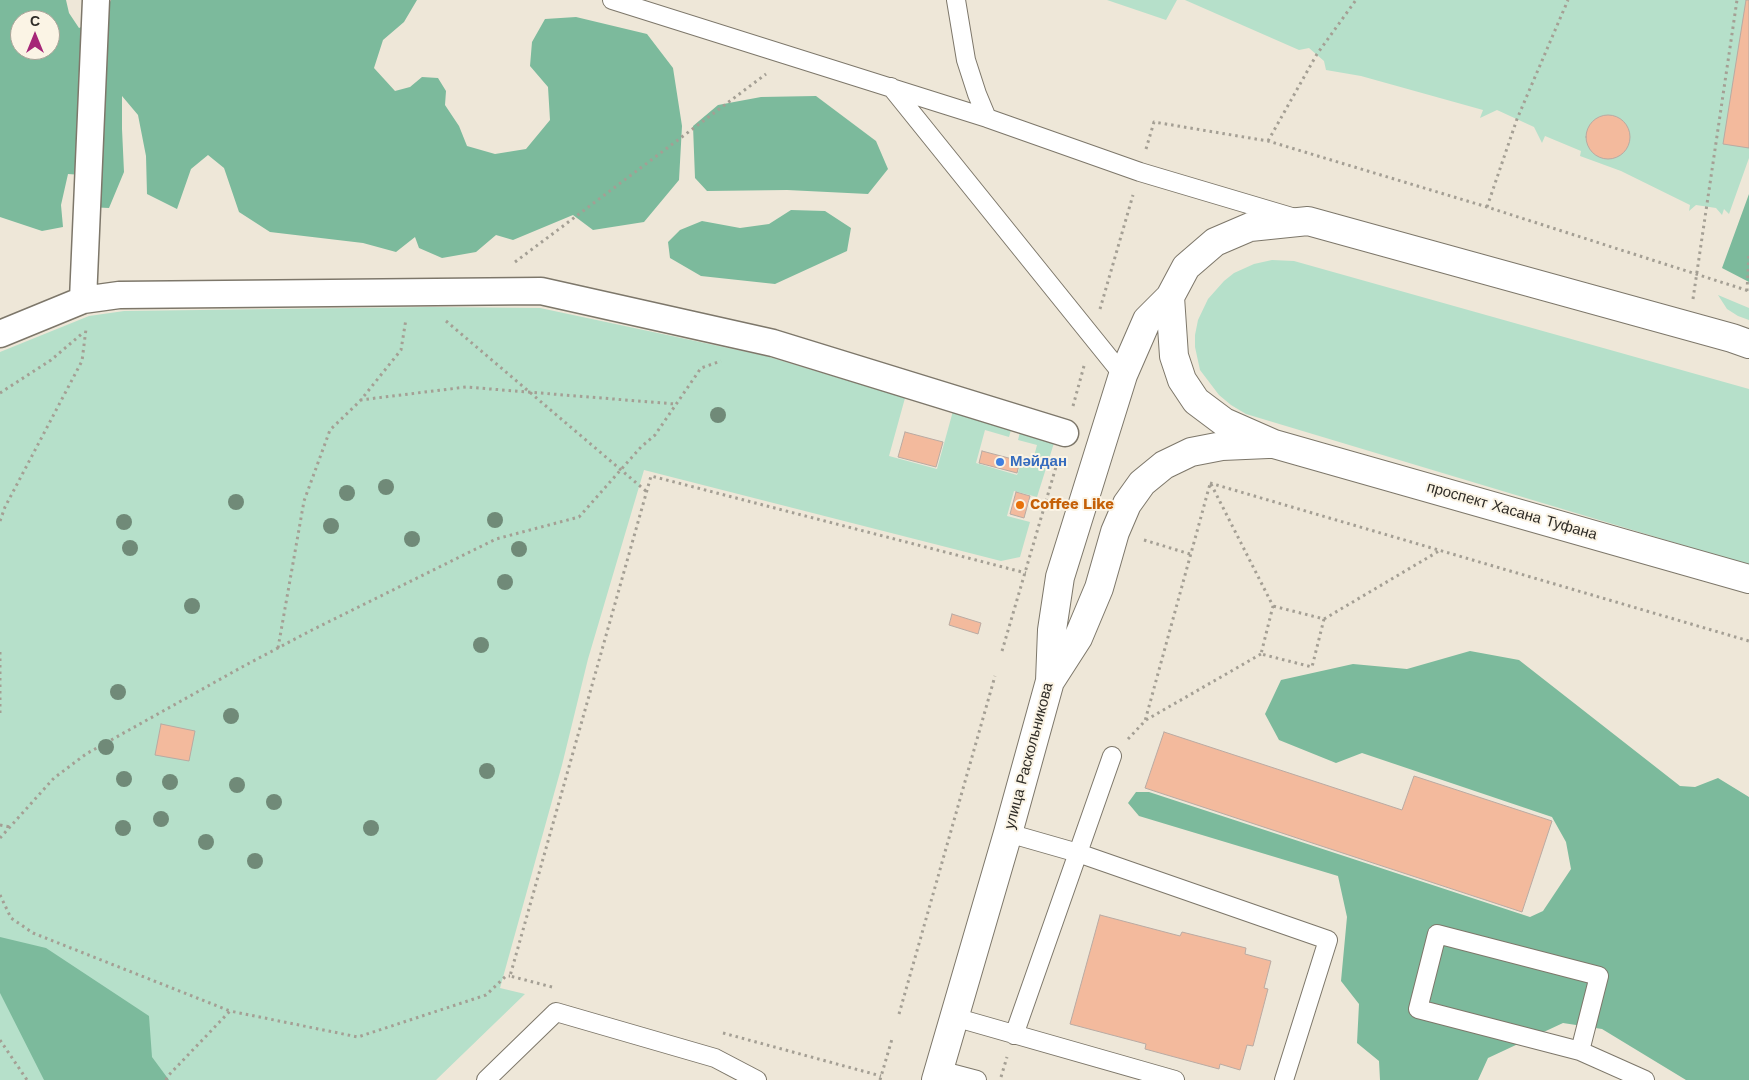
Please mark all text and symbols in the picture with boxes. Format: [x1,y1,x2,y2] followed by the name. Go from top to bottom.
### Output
[10,10,60,60] north arrow
[30,13,40,29] text: С
[1010,453,1067,471] place label: Мәйдан
[994,456,1006,468] marker: Мәйдан
[1425,478,1599,544] street label: проспект Хасана Туфана
[1030,496,1114,514] place label: Coffee Like
[1014,499,1026,511] marker: Coffee Like
[1001,681,1057,831] street label: улица Раскольникова

